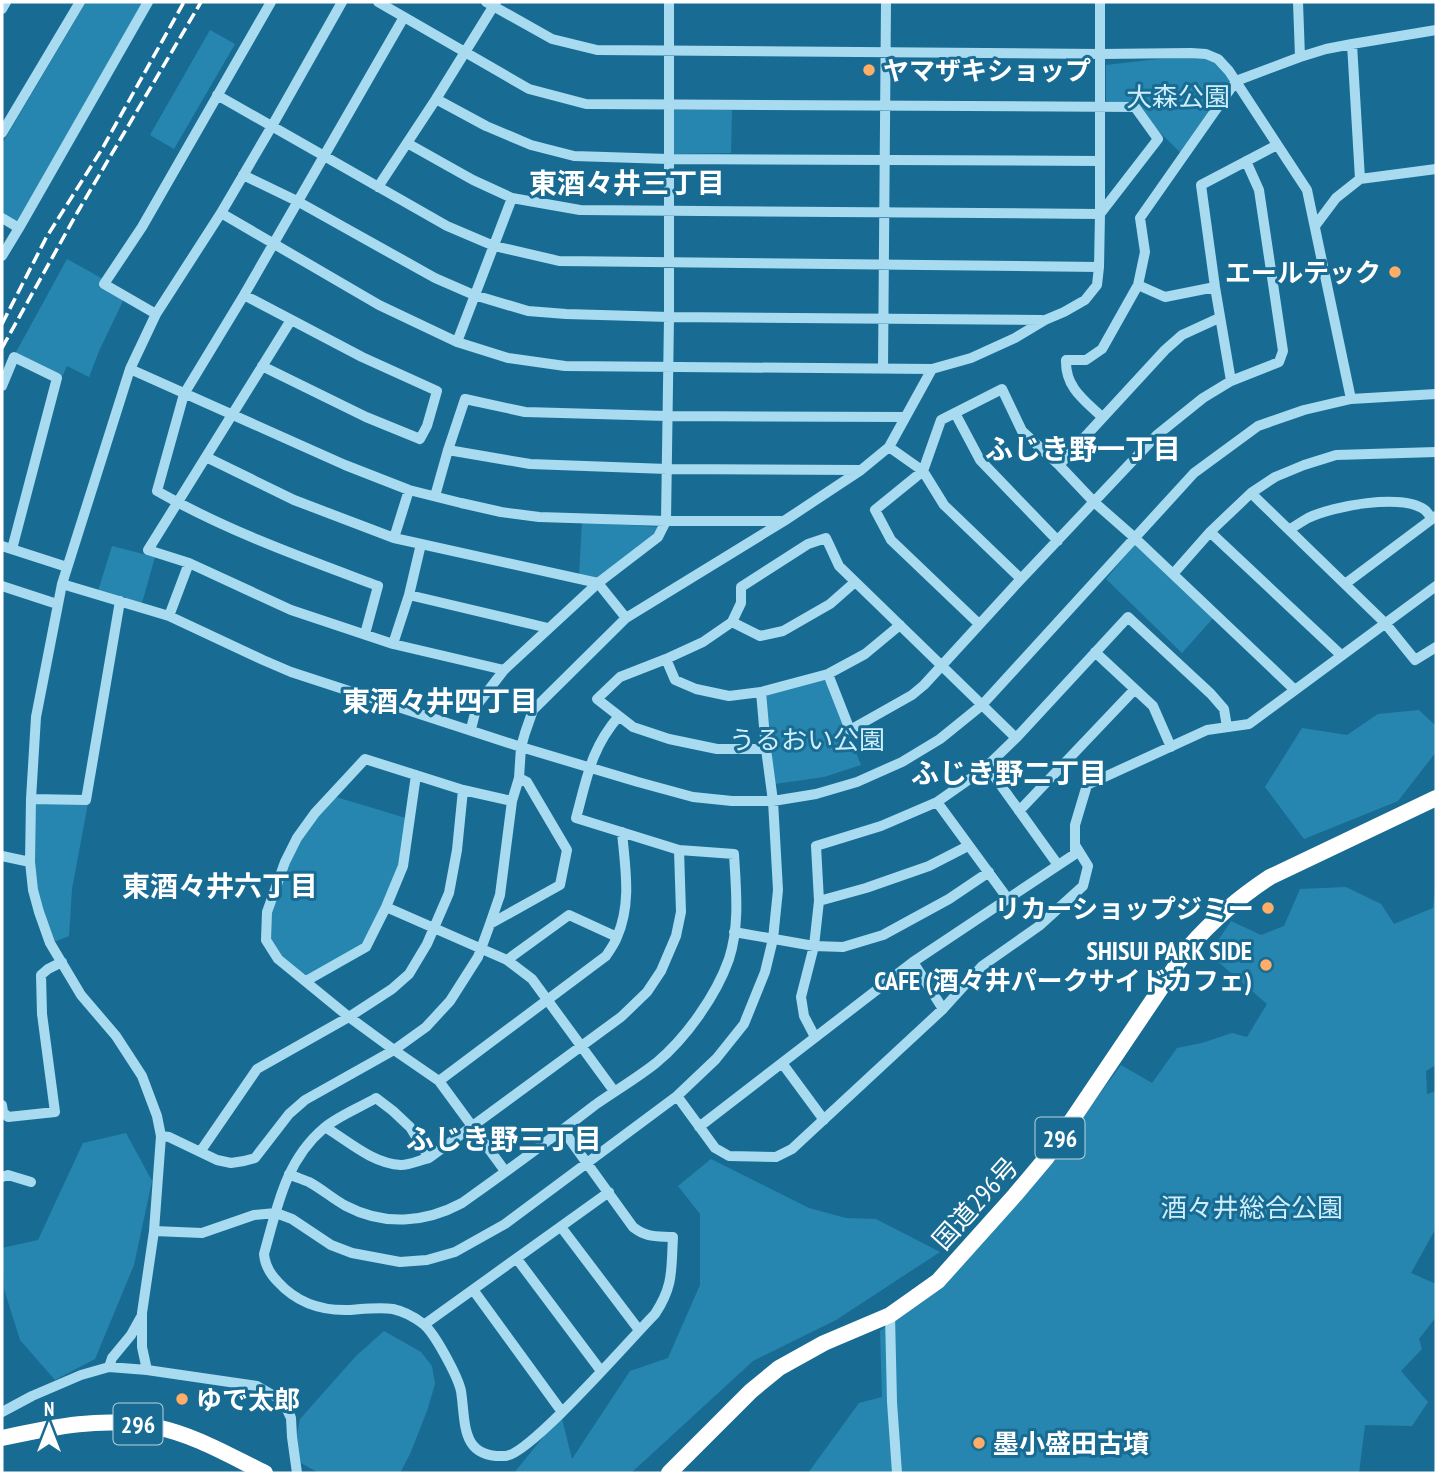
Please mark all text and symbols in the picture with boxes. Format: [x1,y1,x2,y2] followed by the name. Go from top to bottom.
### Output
[883,54,1091,87] place label: ヤマザキショップ
[861,62,877,78] marker: ヤマザキショップ
[1126,80,1230,113] park label: 大森公園
[529,164,725,201] district label: 東酒々井三丁目
[1225,256,1381,289] place label: エールテック
[1387,264,1403,280] marker: エールテック
[985,430,1181,467] district label: ふじき野一丁目
[342,682,538,719] district label: 東酒々井四丁目
[729,723,885,756] park label: うるおい公園
[911,754,1107,791] district label: ふじき野二丁目
[122,867,318,904] district label: 東酒々井六丁目
[995,892,1254,925] place label: リカーショップジミー
[1260,900,1276,916] marker: リカーショップジミー
[874,934,1252,997] place label: SHISUI PARK SIDE CAFE (酒々井パークサイドカフェ)
[1258,957,1274,973] marker: SHISUI PARK SIDE CAFE (酒々井パークサイドカフェ)
[1036,1118,1084,1158] road number: 296
[406,1120,602,1157] district label: ふじき野三丁目
[925,1150,1025,1256] street label: 国道296号
[1161,1191,1343,1224] park label: 酒々井総合公園
[196,1383,300,1416] place label: ゆで太郎
[14,1391,84,1461] north arrow
[174,1391,190,1407] marker: ゆで太郎
[44,1397,54,1421] text: N
[114,1404,162,1444] road number: 296
[993,1427,1149,1460] place label: 墨小盛田古墳
[971,1435,987,1451] marker: 墨小盛田古墳

